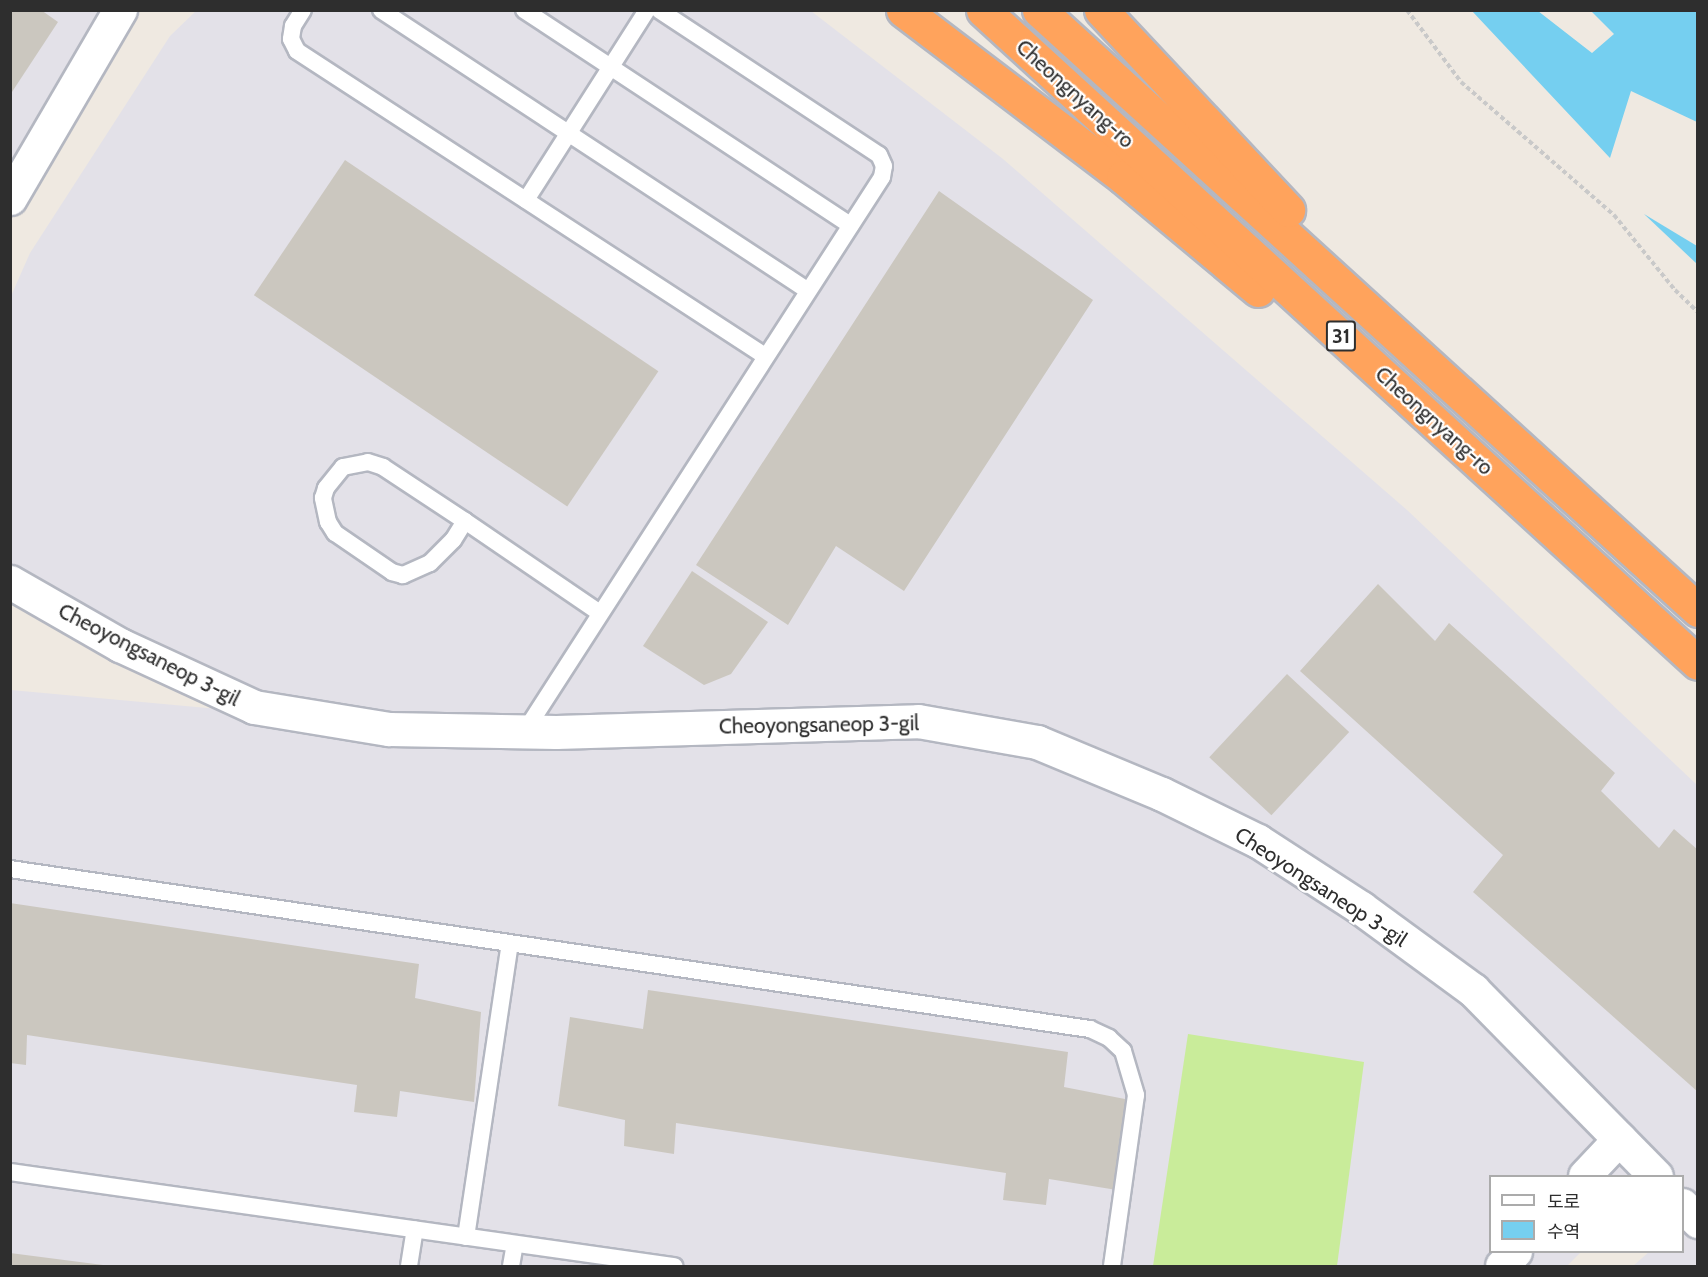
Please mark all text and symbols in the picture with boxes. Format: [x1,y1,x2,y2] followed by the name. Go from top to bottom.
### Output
[1011,35,1139,153] street label: Cheongnyang-ro
[1324,319,1358,353] road number: 31
[1370,362,1498,480] street label: Cheongnyang-ro
[54,598,244,712] street label: Cheoyongsaneop 3-gil
[719,711,919,739] street label: Cheoyongsaneop 3-gil
[1230,822,1412,952] street label: Cheoyongsaneop 3-gil
[1489,1175,1684,1253] legend
[1547,1191,1580,1213] text: 도로
[1547,1221,1580,1243] text: 수역

